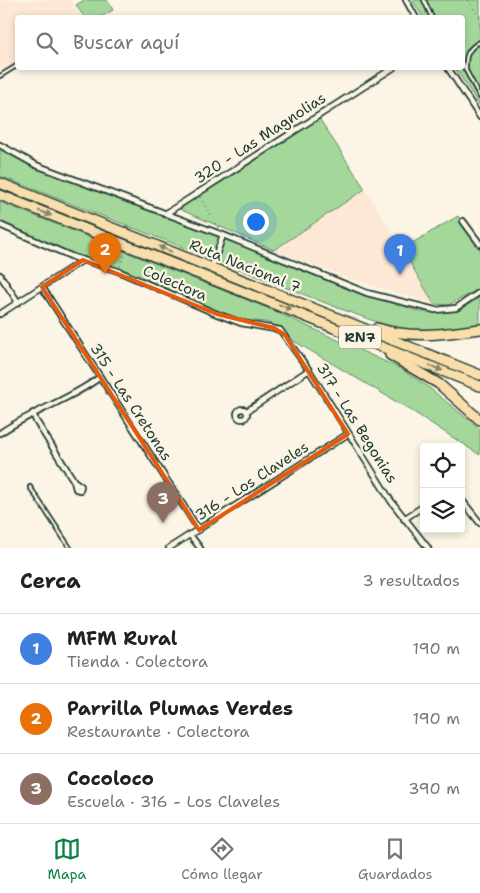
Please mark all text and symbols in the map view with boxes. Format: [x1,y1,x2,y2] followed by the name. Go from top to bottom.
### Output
[15,15,465,70] search box
[33,29,61,57] icon: search
[73,30,179,55] text: Buscar aquí
[190,88,330,188] street label: 320 - Las Magnolias
[243,209,269,235] your location
[38,210,53,217] one-way arrow
[89,233,121,274] pin: 2
[384,234,416,275] pin: 1
[186,235,304,297] street label: Ruta Nacional 7
[158,244,173,252] one-way arrow
[140,260,211,306] street label: Colectora
[278,303,293,311] one-way arrow
[339,326,381,348] road number: RN7
[85,339,177,465] street label: 315 - Las Cretonas
[312,359,402,487] street label: 317 - Las Begonias
[429,364,444,372] one-way arrow
[191,437,313,525] street label: 316 - Los Claveles
[420,443,465,533] map controls
[420,443,465,488] button: locate
[147,482,179,523] pin: 3
[420,488,465,533] button: layers
[20,567,81,595] text: Cerca
[362,570,460,591] text: 3 resultados
[67,626,177,651] text: MFM Rural
[32,638,40,659] text: 1
[413,638,460,659] text: 190 m
[67,651,208,672] text: Tienda · Colectora
[67,696,293,721] text: Parrilla Plumas Verdes
[30,708,42,729] text: 2
[413,708,460,729] text: 190 m
[67,721,249,742] text: Restaurante · Colectora
[67,766,154,791] text: Cocoloco
[30,778,42,799] text: 3
[408,778,460,799] text: 390 m
[67,791,280,812] text: Escuela · 316 - Los Claveles
[48,835,86,883] tab: Mapa
[181,835,263,883] tab: Cómo llegar
[358,835,432,883] tab: Guardados

